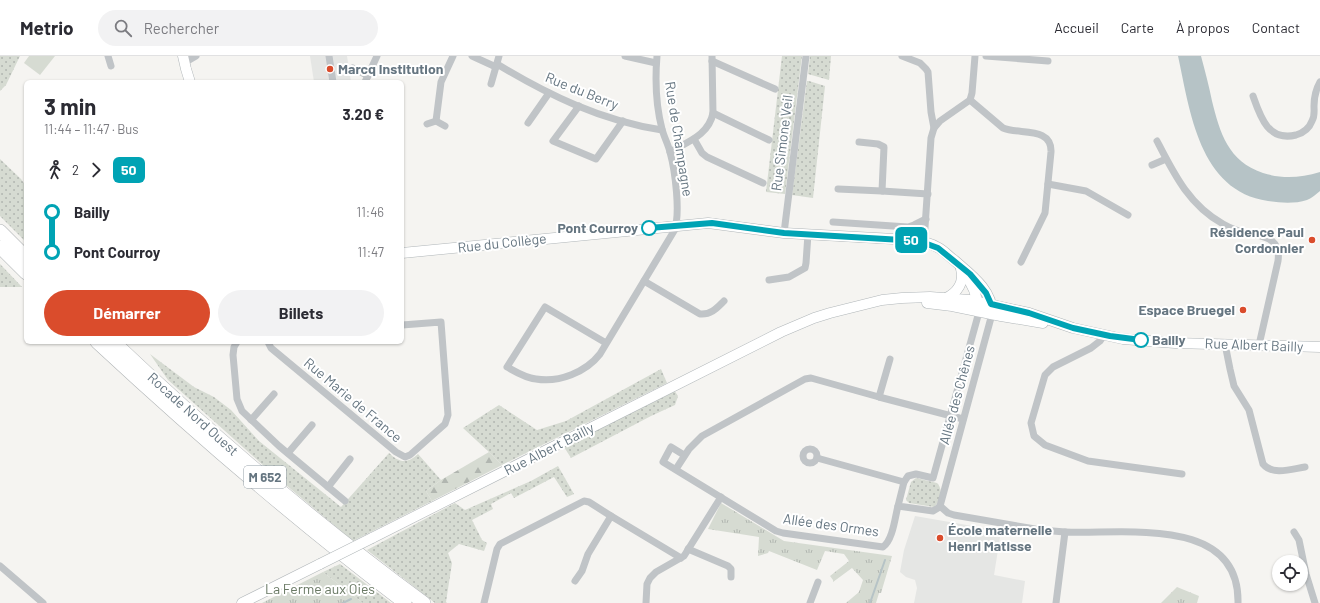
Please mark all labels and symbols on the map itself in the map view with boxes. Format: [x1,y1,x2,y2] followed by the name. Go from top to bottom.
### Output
[338,60,443,77] place label: Marcq Institution
[325,64,335,74] marker: Marcq Institution
[543,68,622,113] street label: Rue du Berry
[662,80,697,198] street label: Rue de Champagne
[767,94,796,192] street label: Rue Simone Veil
[558,219,638,236] place label: Pont Courroy
[641,220,657,236] marker: Pont Courroy
[1210,223,1305,256] place label: Résidence Paul Cordonnier
[893,227,929,253] line badge: 50
[457,229,547,256] street label: Rue du Collège
[1307,235,1317,245] marker: Résidence Paul Cordonnier
[1138,301,1235,318] place label: Espace Bruegel
[1238,305,1248,315] marker: Espace Bruegel
[1152,331,1186,348] place label: Bailly
[1133,332,1149,348] marker: Bailly
[1204,334,1304,355] street label: Rue Albert Bailly
[935,343,978,446] street label: Allée des Chênes
[301,354,406,445] street label: Rue Marie de France
[144,368,242,459] street label: Rocade Nord Ouest
[501,418,597,479] street label: Rue Albert Bailly
[244,466,286,488] road number: M 652
[782,509,880,540] street label: Allée des Ormes
[948,521,1053,554] place label: École maternelle Henri Matisse
[935,533,945,543] marker: École maternelle Henri Matisse
[265,580,375,597] park label: La Ferme aux Oies

